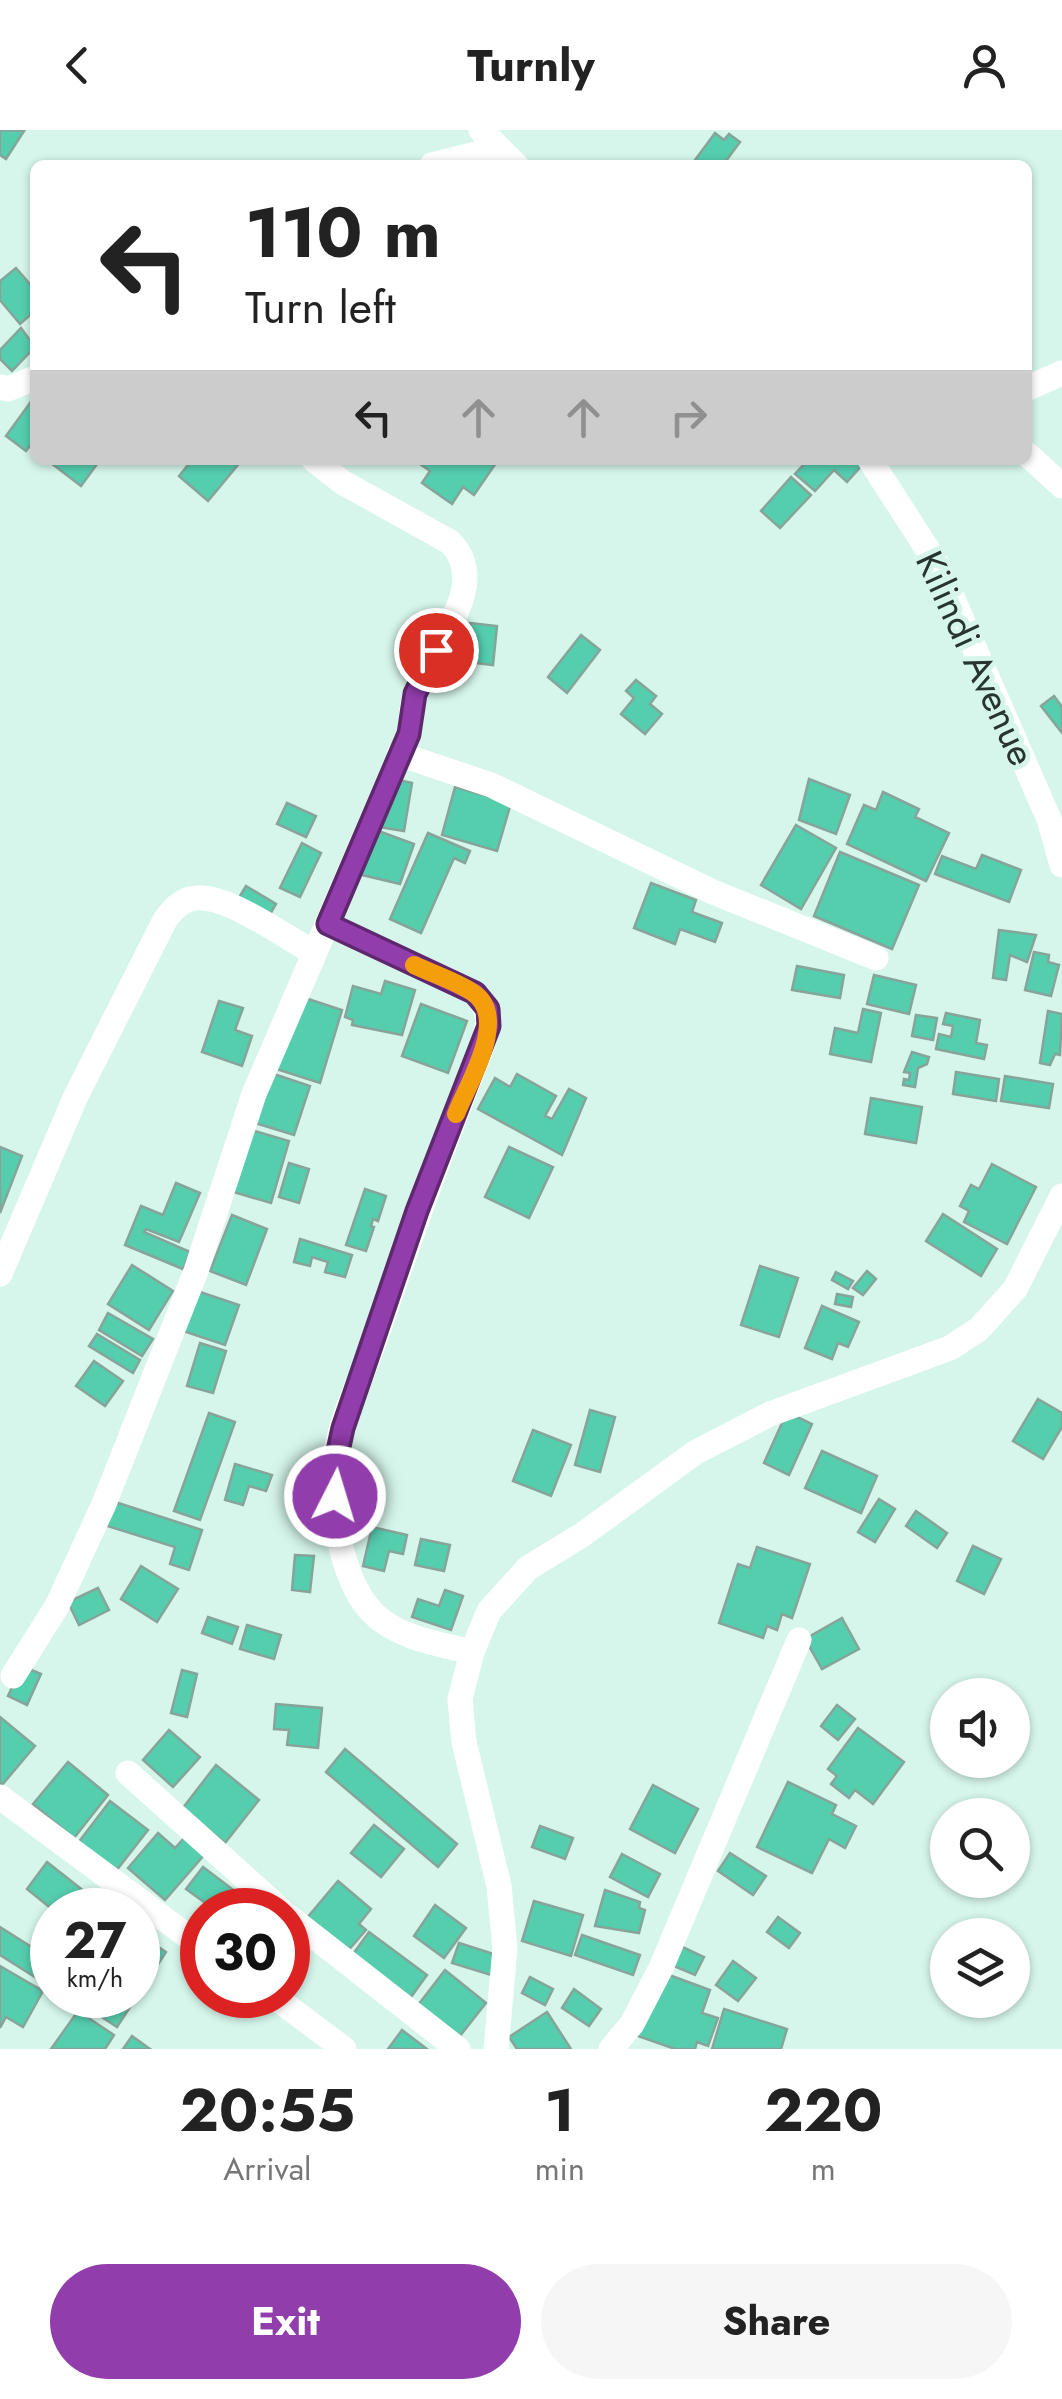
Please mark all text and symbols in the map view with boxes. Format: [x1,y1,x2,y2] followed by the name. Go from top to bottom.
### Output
[467,33,595,98] text: Turnly
[50,38,105,93] icon: back
[957,38,1012,93] icon: person
[245,182,441,283] text: 110 m
[80,200,210,330] icon: left
[245,275,396,340] text: Turn left
[346,390,401,445] icon: left
[451,390,506,445] icon: ahead
[556,390,611,445] icon: ahead
[661,390,716,445] icon: right
[902,542,1050,774] street label: Kilindi Avenue
[394,608,479,693] pin
[409,623,464,678] icon: arrive
[283,1444,387,1548] position arrow
[930,1678,1030,2018] map controls
[930,1678,1030,1778] button: sound
[930,1798,1030,1898] button: search
[180,1888,310,2018] speed limit sign: 30
[64,1904,126,1977] text: 27
[930,1918,1030,2018] button: layers
[67,1960,123,1996] text: km/h
[179,2067,355,2154] text: 20:55
[544,2067,575,2154] text: 1
[764,2067,883,2154] text: 220
[223,2146,311,2192] text: Arrival
[535,2146,585,2192] text: min
[811,2146,836,2192] text: m
[50,2264,521,2379] button: Exit
[541,2264,1012,2379] button: Share

